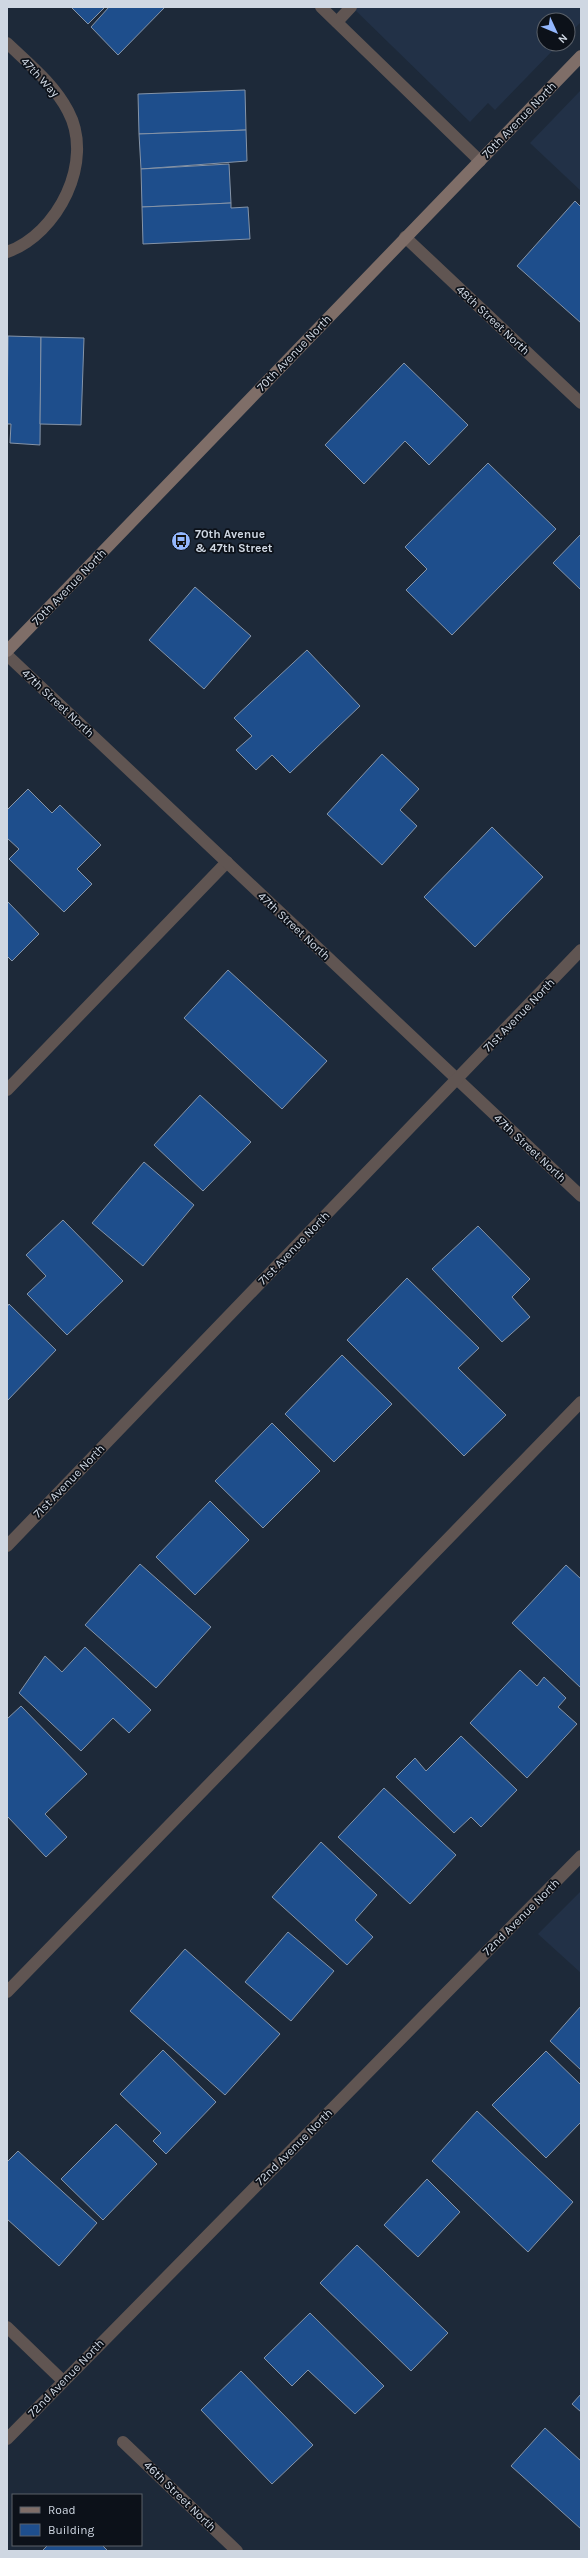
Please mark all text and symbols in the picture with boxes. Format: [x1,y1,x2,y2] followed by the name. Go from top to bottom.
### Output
[536,12,576,52] north arrow
[555,31,570,46] text: N
[18,54,62,100] street label: 47th Way
[479,79,559,161] street label: 70th Avenue North
[453,282,533,358] street label: 48th Street North
[254,312,334,394] street label: 70th Avenue North
[195,527,273,555] place label: 70th Avenue & 47th Street
[170,530,192,552] bus stop icon: 70th Avenue & 47th Street
[29,546,109,628] street label: 70th Avenue North
[19,666,97,740] street label: 47th Street North
[255,889,333,963] street label: 47th Street North
[480,975,558,1055] street label: 71st Avenue North
[491,1111,569,1185] street label: 47th Street North
[255,1208,333,1288] street label: 71st Avenue North
[30,1441,108,1521] street label: 71st Avenue North
[480,1876,562,1958] street label: 72nd Avenue North
[253,2106,335,2188] street label: 72nd Avenue North
[25,2336,107,2420] street label: 72nd Avenue North
[141,2458,219,2534] street label: 46th Street North
[12,2494,142,2546] legend
[48,2503,76,2517] text: Road
[48,2523,95,2537] text: Building

